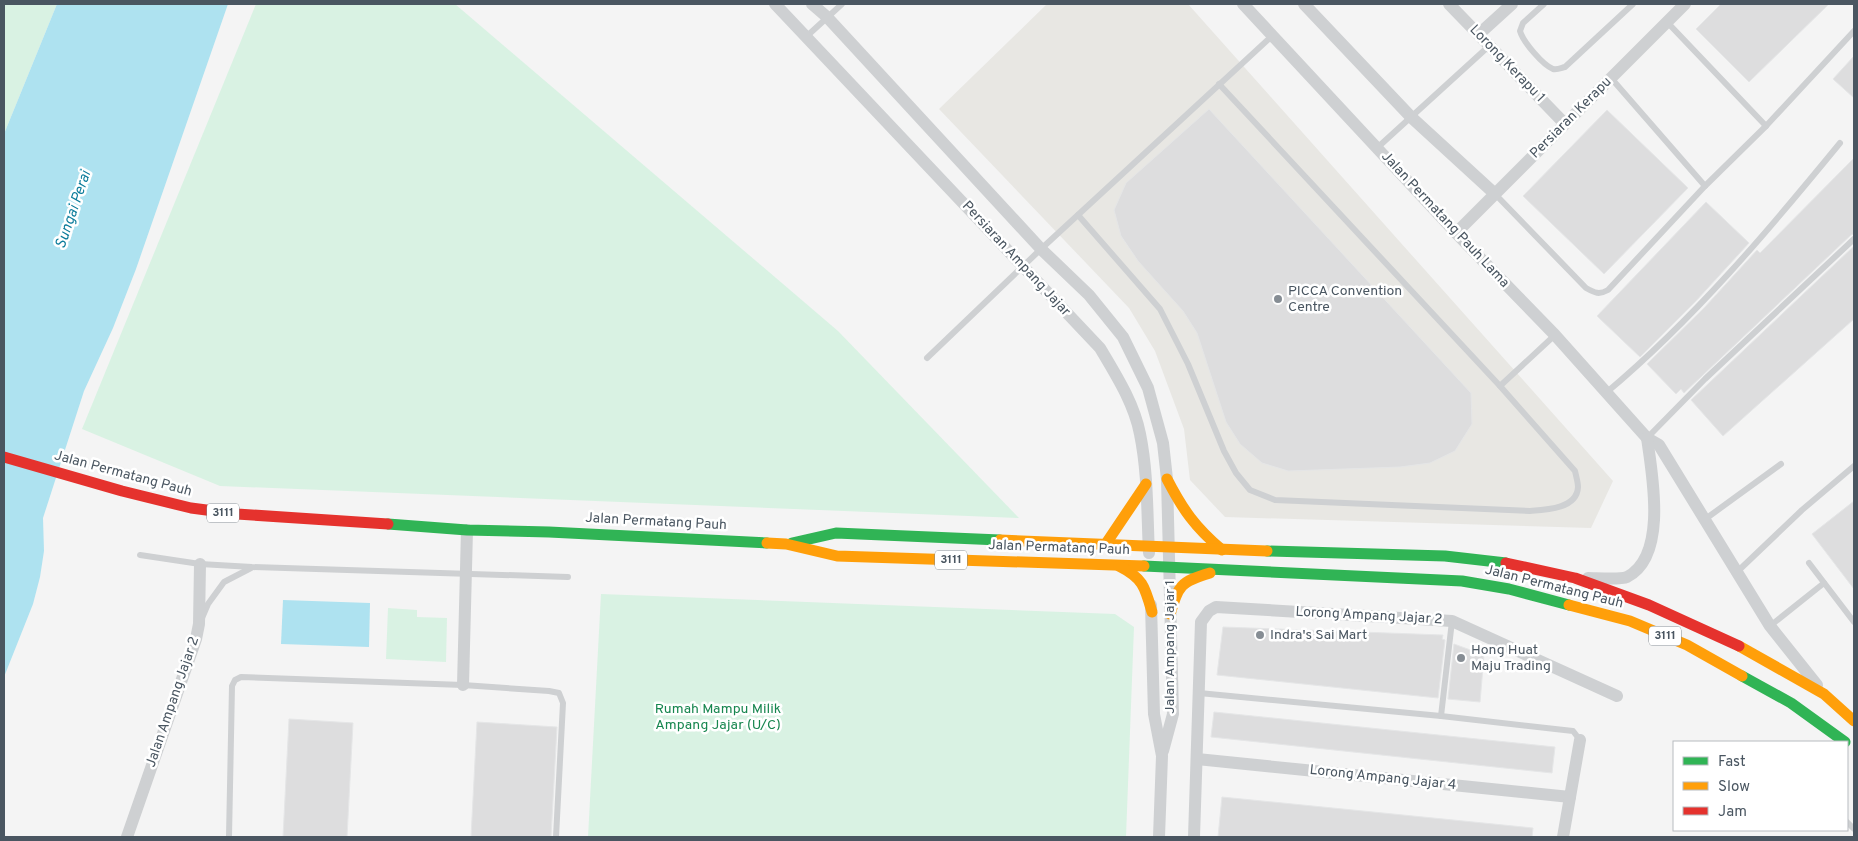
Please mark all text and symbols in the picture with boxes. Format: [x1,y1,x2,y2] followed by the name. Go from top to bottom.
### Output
[1466,22,1548,106] street label: Lorong Kerapu 1
[1527,74,1615,162] street label: Persiaran Kerapu
[1377,148,1513,292] street label: Jalan Permatang Pauh Lama
[52,167,97,252] water label: Sungai Perai
[958,198,1074,321] street label: Persiaran Ampang Jajar
[1288,283,1402,316] place label: PICCA Convention Centre
[1272,293,1284,305] marker: PICCA Convention Centre
[52,447,194,501] street label: Jalan Permatang Pauh
[207,503,239,522] road number: 3111
[585,510,727,534] street label: Jalan Permatang Pauh
[988,537,1130,559] street label: Jalan Permatang Pauh
[935,550,967,570] road number: 3111
[1483,562,1625,612] street label: Jalan Permatang Pauh
[1162,580,1179,714] street label: Jalan Ampang Jajar 1
[1295,604,1443,628] street label: Lorong Ampang Jajar 2
[1649,626,1681,646] road number: 3111
[1270,627,1367,644] place label: Indra's Sai Mart
[1254,629,1266,641] marker: Indra's Sai Mart
[143,634,203,770] street label: Jalan Ampang Jajar 2
[1471,642,1551,675] place label: Hong Huat Maju Trading
[1455,652,1467,664] marker: Hong Huat Maju Trading
[655,701,781,734] park label: Rumah Mampu Milik Ampang Jajar (U/C)
[1673,741,1848,831] legend
[1718,753,1746,772] text: Fast
[1309,762,1457,794] street label: Lorong Ampang Jajar 4
[1718,778,1750,797] text: Slow
[1718,803,1747,822] text: Jam

